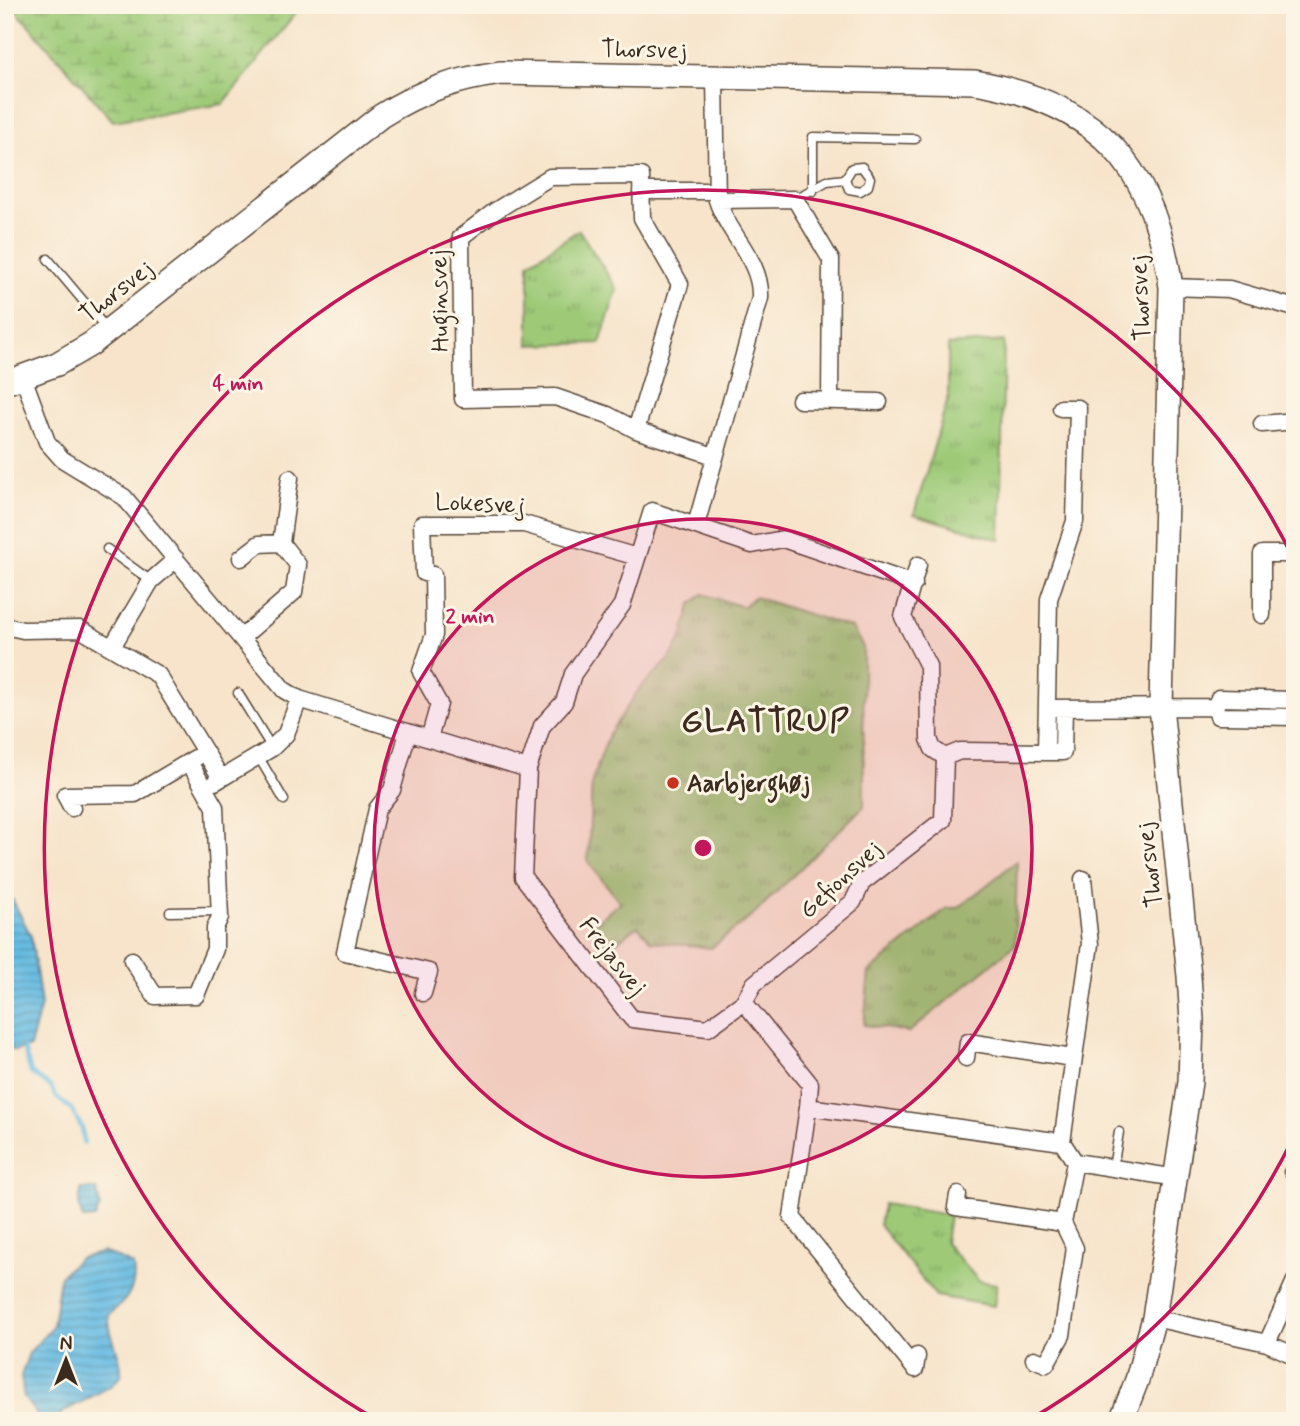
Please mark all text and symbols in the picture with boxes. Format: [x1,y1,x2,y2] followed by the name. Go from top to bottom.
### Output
[601,34,687,67] street label: Thorsvej
[424,249,460,352] street label: Huginsvej
[74,254,160,331] street label: Thorsvej
[1124,254,1159,342] street label: Thorsvej
[212,370,264,398] text: 4 min
[434,487,526,522] street label: Lokesvej
[445,603,495,631] text: 2 min
[681,701,851,743] district label: GLATTRUP
[687,769,810,803] place label: Aarbjerghøj
[665,775,681,791] marker: Aarbjerghøj
[1130,820,1171,909] street label: Thorsvej
[793,834,889,926] street label: Gefionsvej
[691,836,715,860] centre of rings
[571,911,652,1003] street label: Frejasvej
[32,1324,102,1394] north arrow
[60,1332,72,1357] text: N

